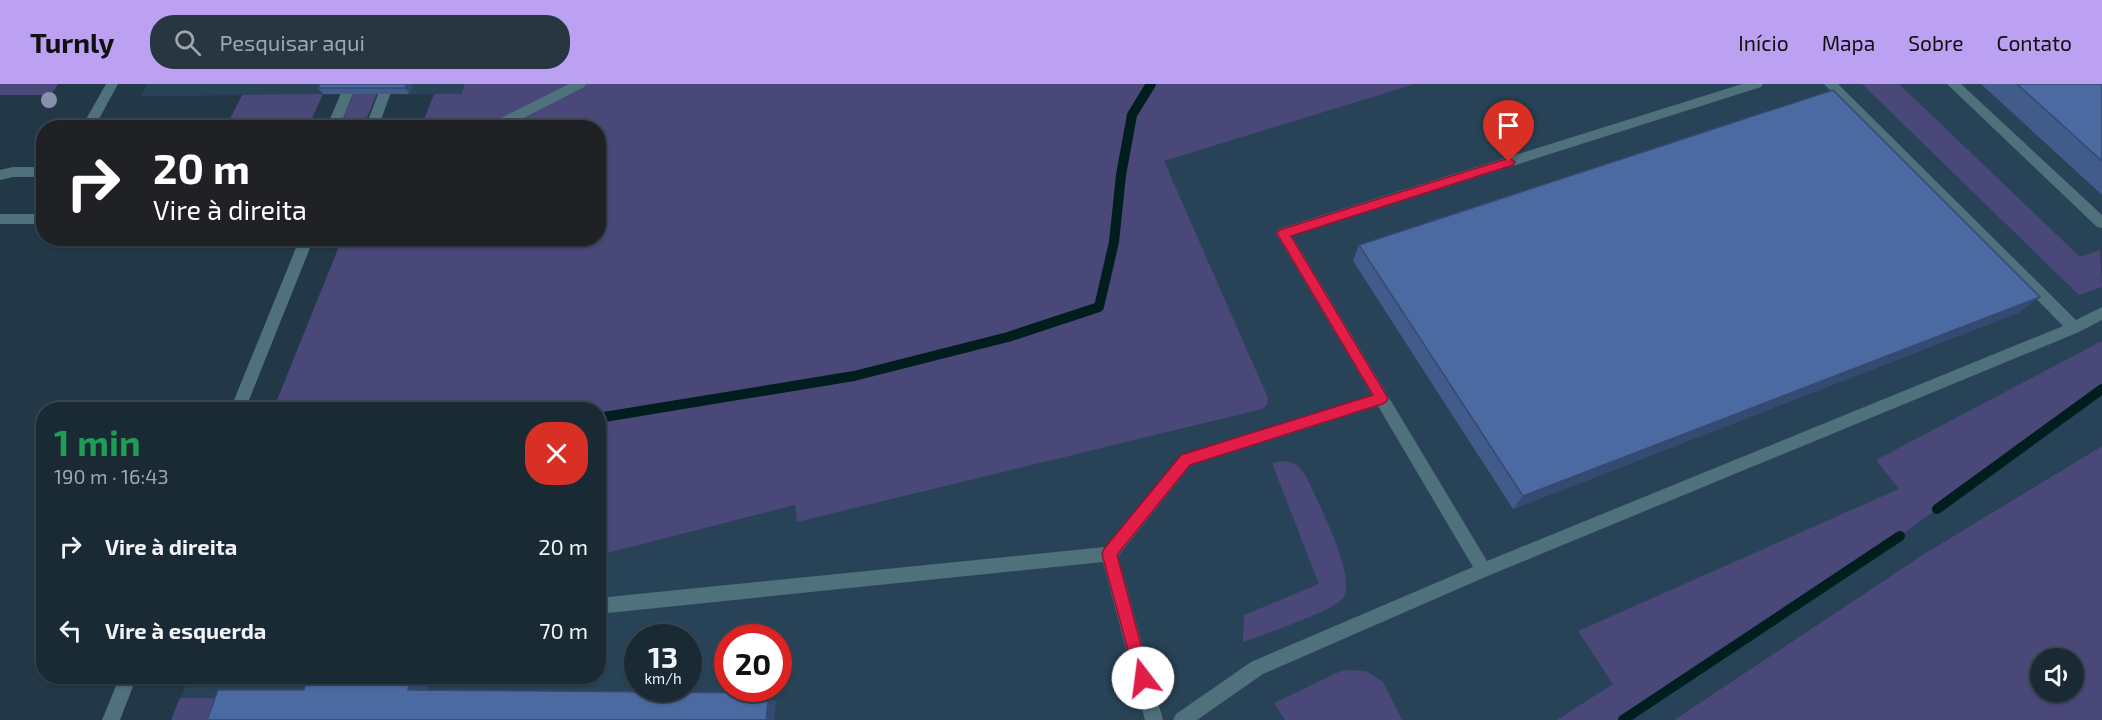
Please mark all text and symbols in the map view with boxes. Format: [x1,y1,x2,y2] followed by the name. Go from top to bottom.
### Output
[150,15,570,69] search box
[30,25,114,59] text: Turnly
[171,26,204,59] icon: search
[219,29,365,55] text: Pesquisar aqui
[1738,30,1789,55] text: Início
[1822,30,1875,55] text: Mapa
[1908,30,1963,55] text: Sobre
[1996,30,2072,55] text: Contato
[1483,100,1534,162] pin
[1492,109,1525,142] icon: arrive
[153,142,250,192] text: 20 m
[54,144,132,222] icon: right
[153,193,307,225] text: Vire à direita
[54,420,141,463] text: 1 min
[525,422,588,485] button: close
[54,464,169,488] text: 190 m · 16:43
[54,530,87,563] icon: right
[105,533,237,559] text: Vire à direita
[538,533,588,559] text: 20 m
[54,614,87,647] icon: left
[105,617,266,643] text: Vire à esquerda
[539,617,588,643] text: 70 m
[714,624,792,702] speed limit sign: 20
[648,638,678,674] text: 13
[1111,646,1175,710] position arrow
[2030,648,2084,702] map controls
[2030,648,2084,702] button: sound
[644,669,682,687] text: km/h

